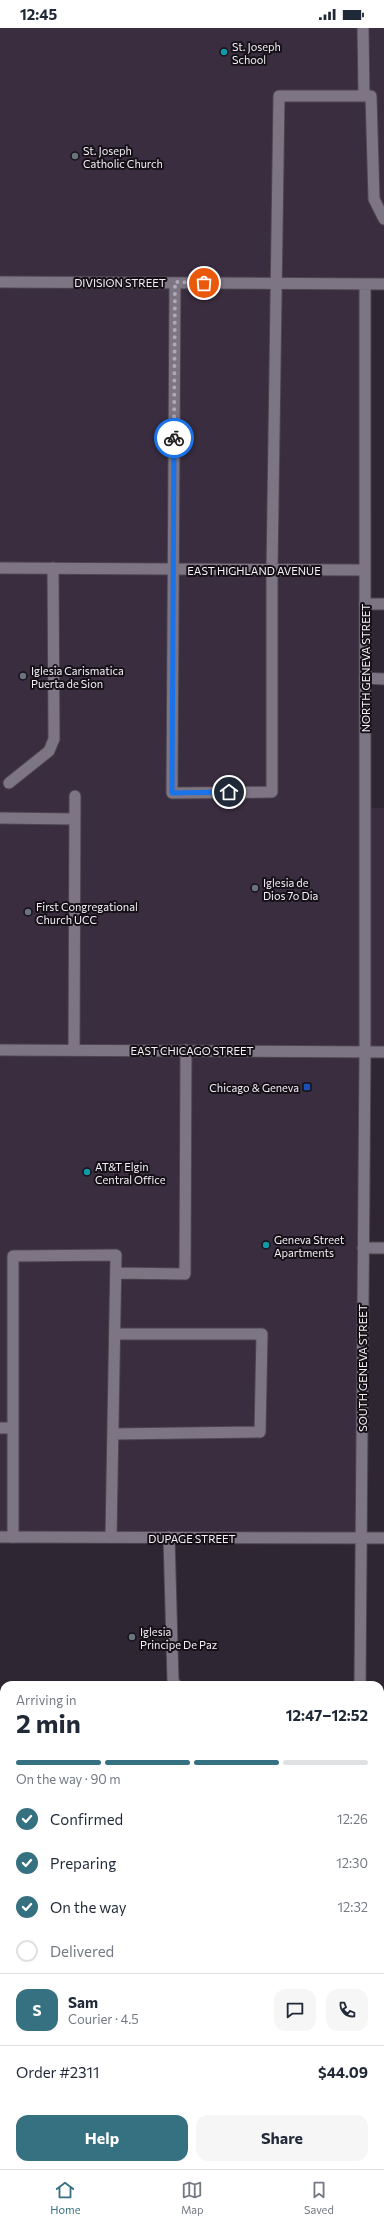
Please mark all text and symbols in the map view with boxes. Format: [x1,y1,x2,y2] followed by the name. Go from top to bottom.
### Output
[20,5,57,23] text: 12:45
[232,40,281,66] place label: St. Joseph School
[219,47,229,57] marker: St. Joseph School
[83,144,163,170] place label: St. Joseph Catholic Church
[70,151,80,161] marker: St. Joseph Catholic Church
[187,266,221,300] pin
[193,272,215,294] icon: bag
[74,276,166,289] street label: DIVISION STREET
[154,418,194,458] courier
[163,427,185,449] icon: bike
[187,564,321,577] street label: EAST HIGHLAND AVENUE
[359,604,372,732] street label: NORTH GENEVA STREET
[31,664,124,690] place label: Iglesia Carismatica Puerta de Sion
[18,671,28,681] marker: Iglesia Carismatica Puerta de Sion
[212,775,246,809] pin
[218,781,240,803] icon: home
[263,876,318,902] place label: Iglesia de Dios 7o Dia
[250,883,260,893] marker: Iglesia de Dios 7o Dia
[36,900,138,926] place label: First Congregational Church UCC
[23,907,33,917] marker: First Congregational Church UCC
[130,1044,254,1057] street label: EAST CHICAGO STREET
[209,1081,299,1094] place label: Chicago & Geneva
[302,1082,312,1092] marker: Chicago & Geneva
[95,1160,166,1186] place label: AT&T Elgin Central Office
[82,1167,92,1177] marker: AT&T Elgin Central Office
[274,1233,345,1259] place label: Geneva Street Apartments
[261,1240,271,1250] marker: Geneva Street Apartments
[356,1304,369,1432] street label: SOUTH GENEVA STREET
[148,1532,236,1545] street label: DUPAGE STREET
[140,1625,218,1651] place label: Iglesia Principe De Paz
[127,1632,137,1642] marker: Iglesia Principe De Paz
[16,1692,76,1708] text: Arriving in
[286,1706,368,1724] text: 12:47–12:52
[16,1707,81,1738] text: 2 min
[16,1771,121,1787] text: On the way · 90 m
[16,1808,38,1830] icon: check
[50,1810,123,1828] text: Confirmed
[337,1811,368,1827] text: 12:26
[16,1852,38,1874] icon: check
[50,1854,116,1872] text: Preparing
[336,1855,368,1871] text: 12:30
[16,1896,38,1918] icon: check
[50,1898,127,1916] text: On the way
[338,1899,368,1915] text: 12:32
[50,1942,114,1960] text: Delivered
[274,1989,316,2031] button: chat
[326,1989,368,2031] button: phone
[68,1993,98,2011] text: Sam
[32,2001,42,2019] text: S
[68,2011,139,2027] text: Courier · 4.5
[16,2063,99,2081] text: Order #2311
[318,2063,368,2081] text: $44.09
[16,2115,188,2161] button: Help
[196,2115,368,2161] button: Share
[50,2179,80,2216] tab: Home
[181,2179,204,2216] tab: Map
[304,2179,334,2216] tab: Saved

